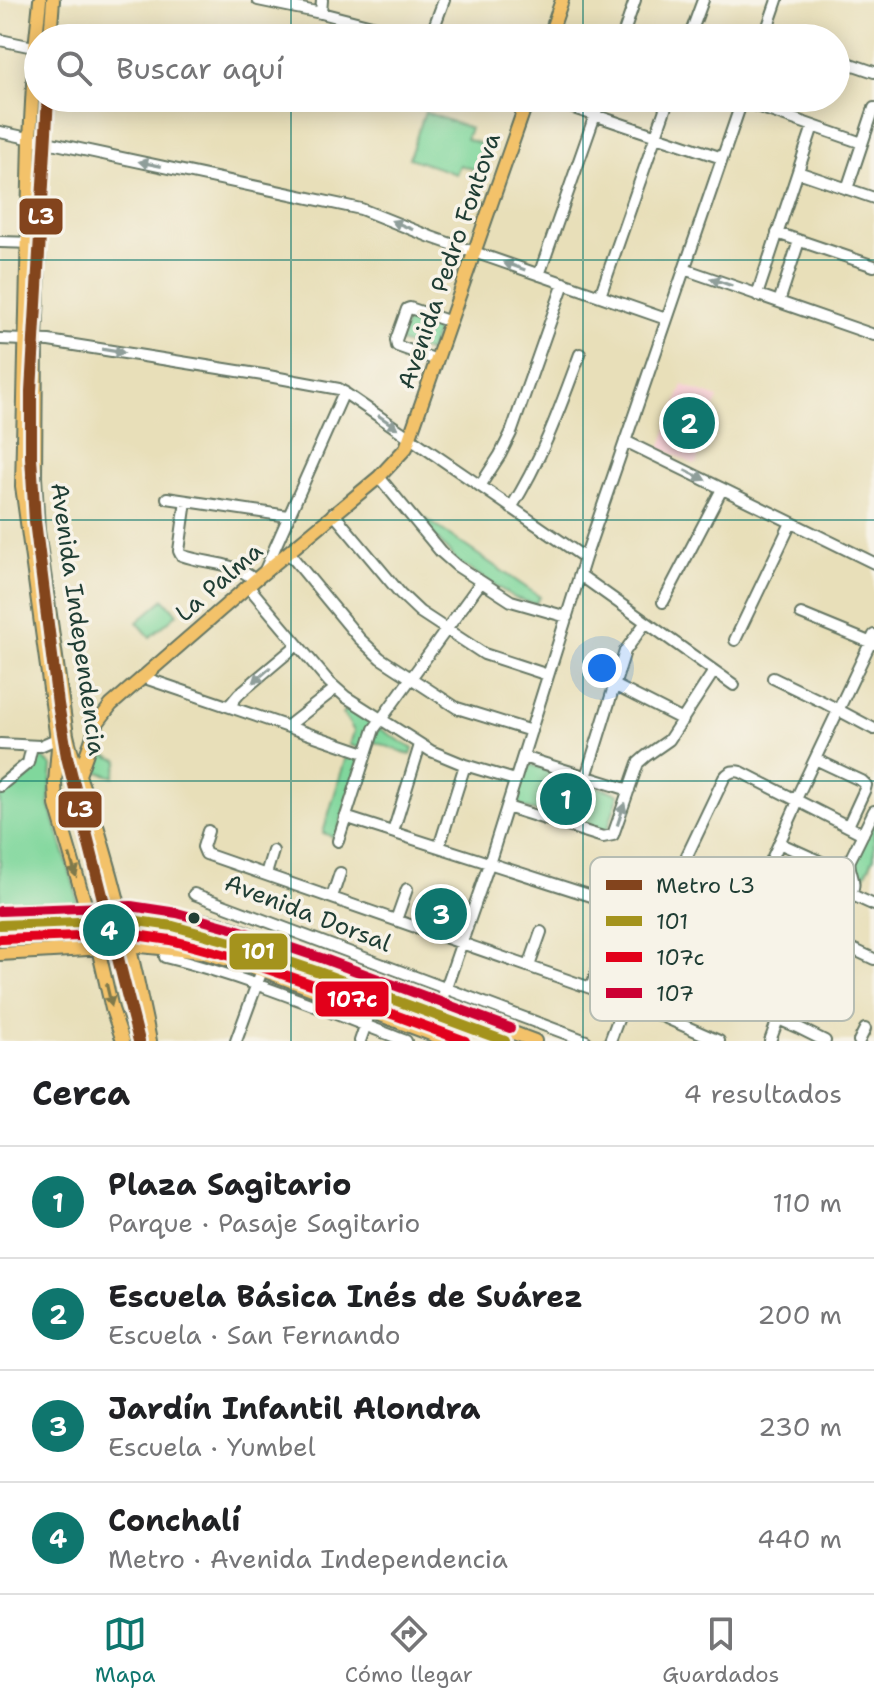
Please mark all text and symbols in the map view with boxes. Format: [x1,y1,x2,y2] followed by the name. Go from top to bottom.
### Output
[24,24,850,112] search box
[52,46,96,90] icon: search
[116,48,284,89] text: Buscar aquí
[390,129,508,393] street label: Avenida Pedro Fontova
[137,158,162,170] one-way arrow
[18,197,64,236] line badge: L3
[28,202,54,231] text: L3
[390,218,414,232] one-way arrow
[501,259,525,271] one-way arrow
[709,276,733,288] one-way arrow
[101,345,126,358] one-way arrow
[663,393,715,453] pin: 2
[377,414,398,429] one-way arrow
[683,469,706,482] one-way arrow
[43,481,113,758] street label: Avenida Independencia
[168,535,270,629] street label: La Palma
[582,648,622,688] your location
[252,665,272,683] one-way arrow
[540,769,592,829] pin: 1
[57,790,103,829] line badge: L3
[67,795,93,824] text: L3
[615,802,628,826] one-way arrow
[67,854,80,878] one-way arrow
[590,857,854,1021] legend
[220,867,397,960] street label: Avenida Dorsal
[656,871,755,900] text: Metro L3
[415,884,467,944] pin: 3
[83,900,135,960] pin: 4
[656,907,689,936] text: 101
[186,910,202,926] unlabelled marker
[228,932,289,971] line badge: 101
[241,937,275,966] text: 101
[656,943,705,972] text: 107c
[656,979,694,1008] text: 107
[314,980,390,1018] line badge: 107c
[103,983,116,1008] one-way arrow
[326,985,378,1014] text: 107c
[32,1070,130,1116] text: Cerca
[683,1076,842,1111] text: 4 resultados
[108,1164,352,1205] text: Plaza Sagitario
[52,1185,64,1220] text: 1
[772,1185,842,1220] text: 110 m
[108,1205,420,1240] text: Parque · Pasaje Sagitario
[108,1276,583,1317] text: Escuela Básica Inés de Suárez
[49,1297,67,1332] text: 2
[757,1297,842,1332] text: 200 m
[108,1317,401,1352] text: Escuela · San Fernando
[108,1388,481,1429] text: Jardín Infantil Alondra
[49,1409,67,1444] text: 3
[758,1409,842,1444] text: 230 m
[108,1429,315,1464] text: Escuela · Yumbel
[108,1500,240,1541] text: Conchalí
[49,1521,67,1556] text: 4
[757,1521,842,1556] text: 440 m
[108,1541,508,1576] text: Metro · Avenida Independencia
[95,1612,155,1689] tab: Mapa
[345,1612,473,1689] tab: Cómo llegar
[662,1612,779,1689] tab: Guardados

